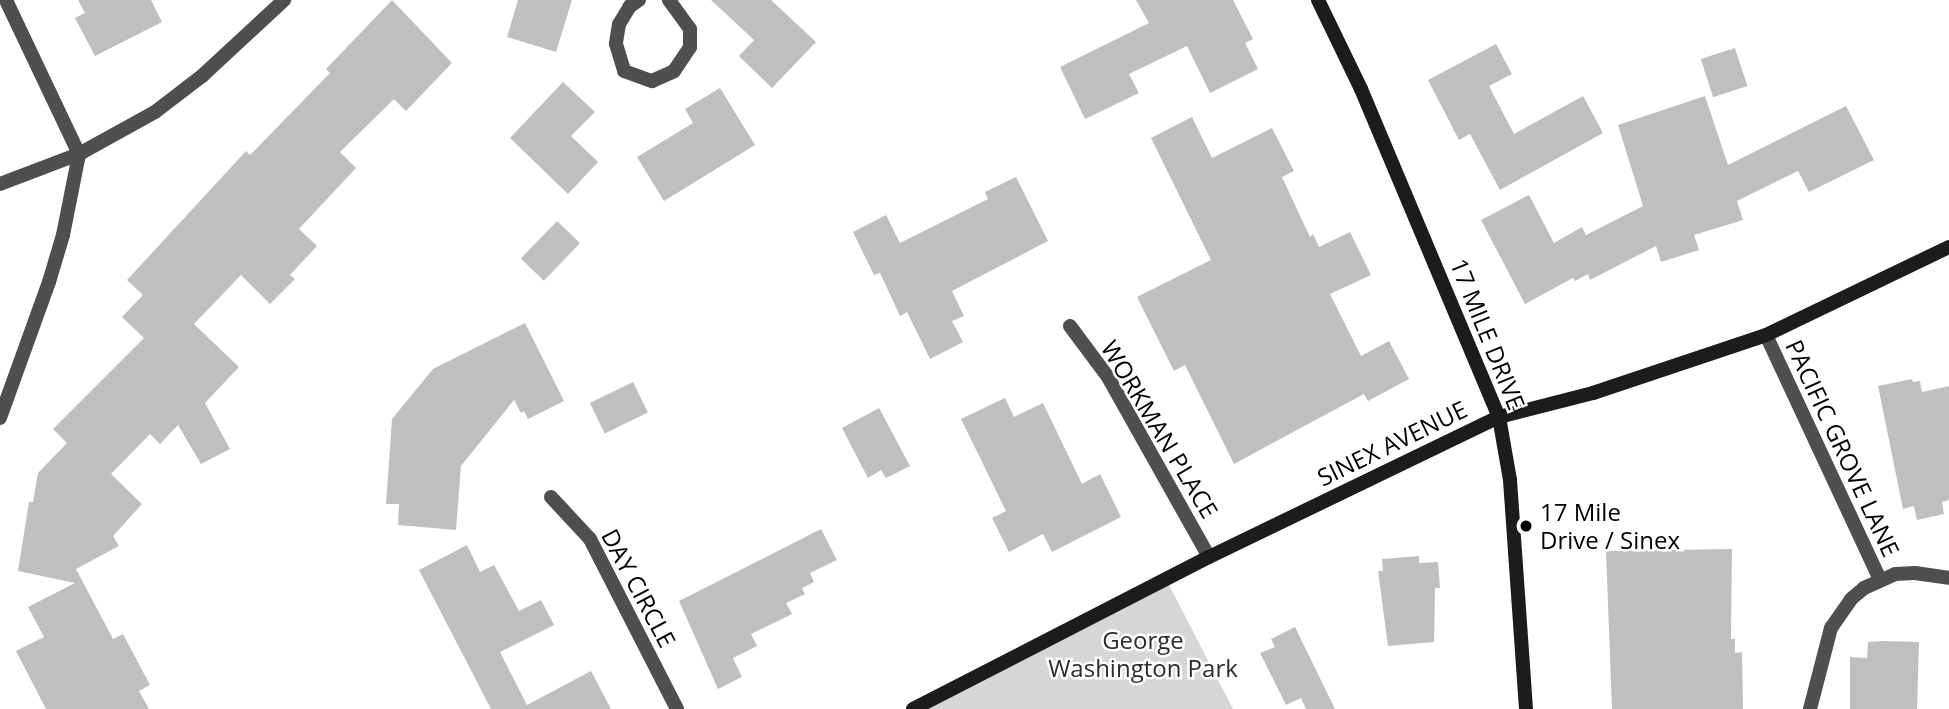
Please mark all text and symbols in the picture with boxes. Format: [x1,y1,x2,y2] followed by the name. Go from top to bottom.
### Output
[1445,254,1531,414] street label: 17 MILE DRIVE
[1096,335,1224,523] street label: WORKMAN PLACE
[1780,335,1906,561] street label: PACIFIC GROVE LANE
[1312,394,1472,492] street label: SINEX AVENUE
[1540,498,1680,554] place label: 17 Mile Drive / Sinex
[1518,518,1534,534] marker: 17 Mile Drive / Sinex
[596,524,682,652] street label: DAY CIRCLE
[1048,626,1238,682] park label: George Washington Park

